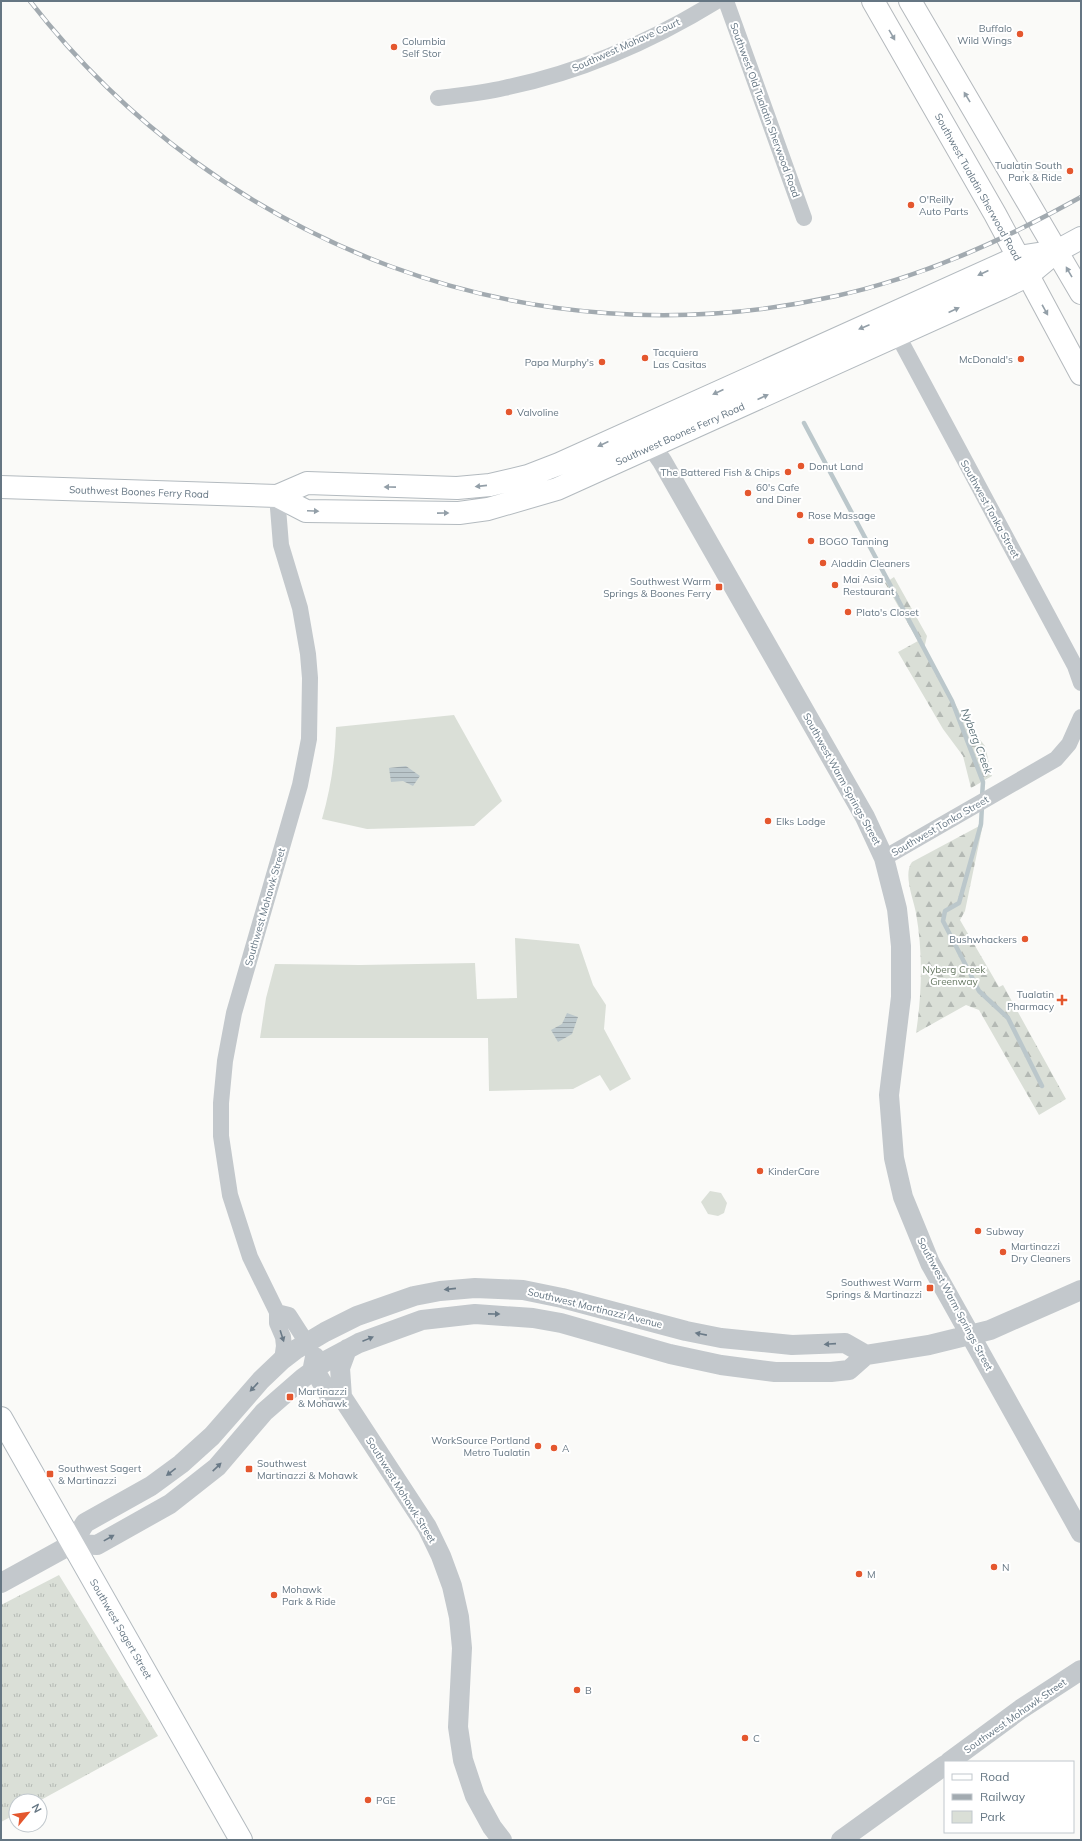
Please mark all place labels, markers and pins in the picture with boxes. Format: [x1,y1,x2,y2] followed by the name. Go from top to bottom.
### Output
[957,22,1012,47] place label: Buffalo Wild Wings
[1015,29,1025,39] marker: Buffalo Wild Wings
[402,35,446,60] place label: Columbia Self Stor
[389,42,399,52] marker: Columbia Self Stor
[995,159,1062,184] place label: Tualatin South Park & Ride
[1065,166,1075,176] marker: Tualatin South Park & Ride
[919,193,969,218] place label: O'Reilly Auto Parts
[906,200,916,210] marker: O'Reilly Auto Parts
[653,346,707,371] place label: Tacquiera Las Casitas
[640,353,650,363] marker: Tacquiera Las Casitas
[959,353,1013,366] place label: McDonald's
[1016,354,1026,364] marker: McDonald's
[525,356,594,369] place label: Papa Murphy's
[597,357,607,367] marker: Papa Murphy's
[517,406,559,419] place label: Valvoline
[504,407,514,417] marker: Valvoline
[809,460,863,473] place label: Donut Land
[796,461,806,471] marker: Donut Land
[661,466,780,479] place label: The Battered Fish & Chips
[783,467,793,477] marker: The Battered Fish & Chips
[756,481,802,506] place label: 60's Cafe and Diner
[743,488,753,498] marker: 60's Cafe and Diner
[808,509,876,522] place label: Rose Massage
[795,510,805,520] marker: Rose Massage
[819,535,888,548] place label: BOGO Tanning
[806,536,816,546] marker: BOGO Tanning
[831,557,910,570] place label: Aladdin Cleaners
[818,558,828,568] marker: Aladdin Cleaners
[843,573,895,598] place label: Mai Asia Restaurant
[603,575,712,600] place label: Southwest Warm Springs & Boones Ferry
[830,580,840,590] marker: Mai Asia Restaurant
[714,582,724,592] marker: Southwest Warm Springs & Boones Ferry
[856,606,919,619] place label: Plato's Closet
[843,607,853,617] marker: Plato's Closet
[776,815,825,828] place label: Elks Lodge
[763,816,773,826] marker: Elks Lodge
[949,933,1017,946] place label: Bushwhackers
[1020,934,1030,944] marker: Bushwhackers
[1007,988,1055,1013] place label: Tualatin Pharmacy
[1057,995,1067,1005] marker: Tualatin Pharmacy
[768,1165,819,1178] place label: KinderCare
[755,1166,765,1176] marker: KinderCare
[986,1225,1024,1238] place label: Subway
[973,1226,983,1236] marker: Subway
[1011,1240,1071,1265] place label: Martinazzi Dry Cleaners
[998,1247,1008,1257] marker: Martinazzi Dry Cleaners
[826,1276,922,1301] place label: Southwest Warm Springs & Martinazzi
[925,1283,935,1293] marker: Southwest Warm Springs & Martinazzi
[298,1385,348,1410] place label: Martinazzi & Mohawk
[285,1392,295,1402] marker: Martinazzi & Mohawk
[431,1434,530,1459] place label: WorkSource Portland Metro Tualatin
[533,1441,543,1451] marker: WorkSource Portland Metro Tualatin
[562,1442,570,1455] place label: A
[549,1443,559,1453] marker: A
[257,1457,359,1482] place label: Southwest Martinazzi & Mohawk
[58,1462,142,1487] place label: Southwest Sagert & Martinazzi
[244,1464,254,1474] marker: Southwest Martinazzi & Mohawk
[45,1469,55,1479] marker: Southwest Sagert & Martinazzi
[1002,1561,1009,1574] place label: N
[989,1562,999,1572] marker: N
[867,1568,876,1581] place label: M
[854,1569,864,1579] marker: M
[282,1583,336,1608] place label: Mohawk Park & Ride
[269,1590,279,1600] marker: Mohawk Park & Ride
[585,1684,592,1697] place label: B
[572,1685,582,1695] marker: B
[753,1732,760,1745] place label: C
[740,1733,750,1743] marker: C
[376,1794,396,1807] place label: PGE
[363,1795,373,1805] marker: PGE

